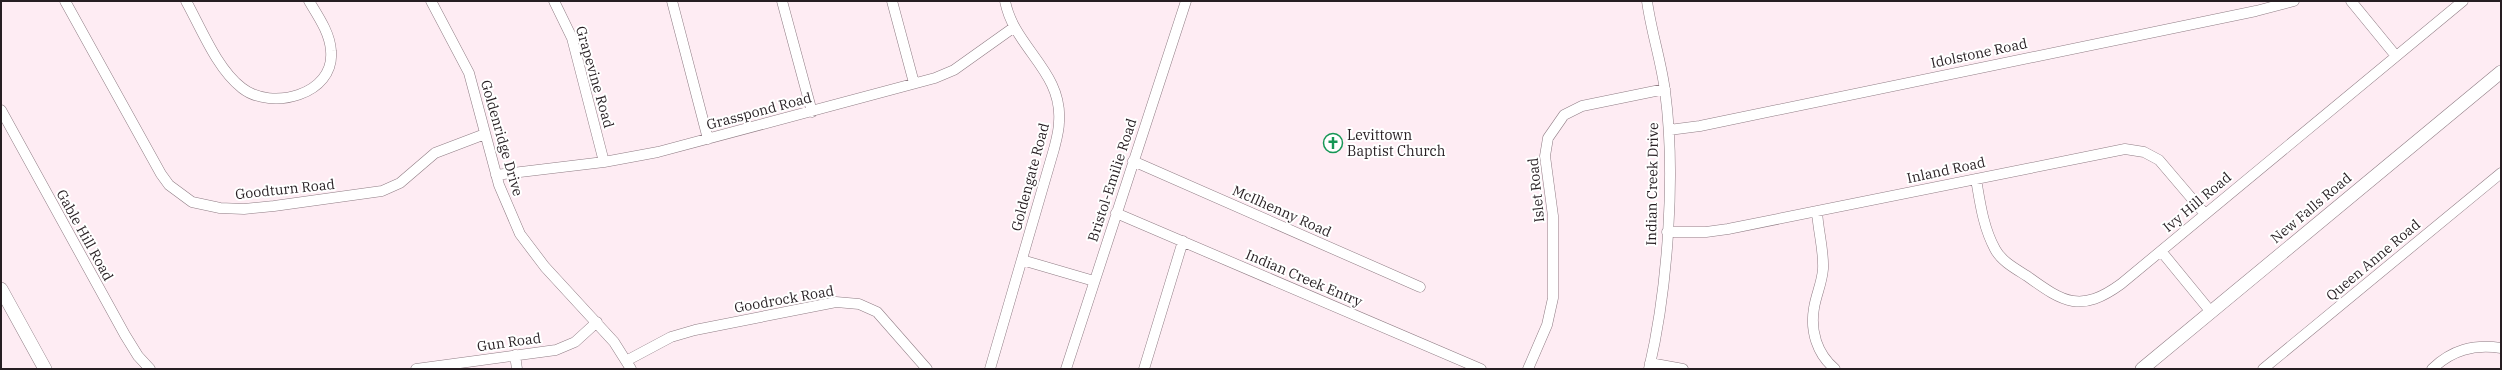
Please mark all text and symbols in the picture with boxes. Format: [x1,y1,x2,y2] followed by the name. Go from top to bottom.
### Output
[572,24,618,130] street label: Grapevine Road
[1929,34,2029,72] street label: Idolstone Road
[477,78,527,198] street label: Goldenridge Drive
[704,88,814,134] street label: Grasspond Road
[1084,116,1141,244] street label: Bristol-Emilie Road
[1007,120,1053,233] street label: Goldengate Road
[1642,122,1662,246] street label: Indian Creek Drive
[1347,126,1446,160] place label: Levittown Baptist Church
[1322,132,1344,154] church icon: Levittown Baptist Church
[1905,153,1987,187] street label: Inland Road
[1524,156,1548,223] street label: Islet Road
[2159,168,2235,236] street label: Ivy Hill Road
[2267,169,2356,247] street label: New Falls Road
[234,175,336,203] street label: Goodturn Road
[1230,181,1335,241] street label: McIlhenny Road
[53,186,118,284] street label: Gable Hill Road
[2322,215,2424,305] street label: Queen Anne Road
[1243,245,1366,311] street label: Indian Creek Entry
[733,281,836,317] street label: Goodrock Road
[476,329,543,355] street label: Gun Road

